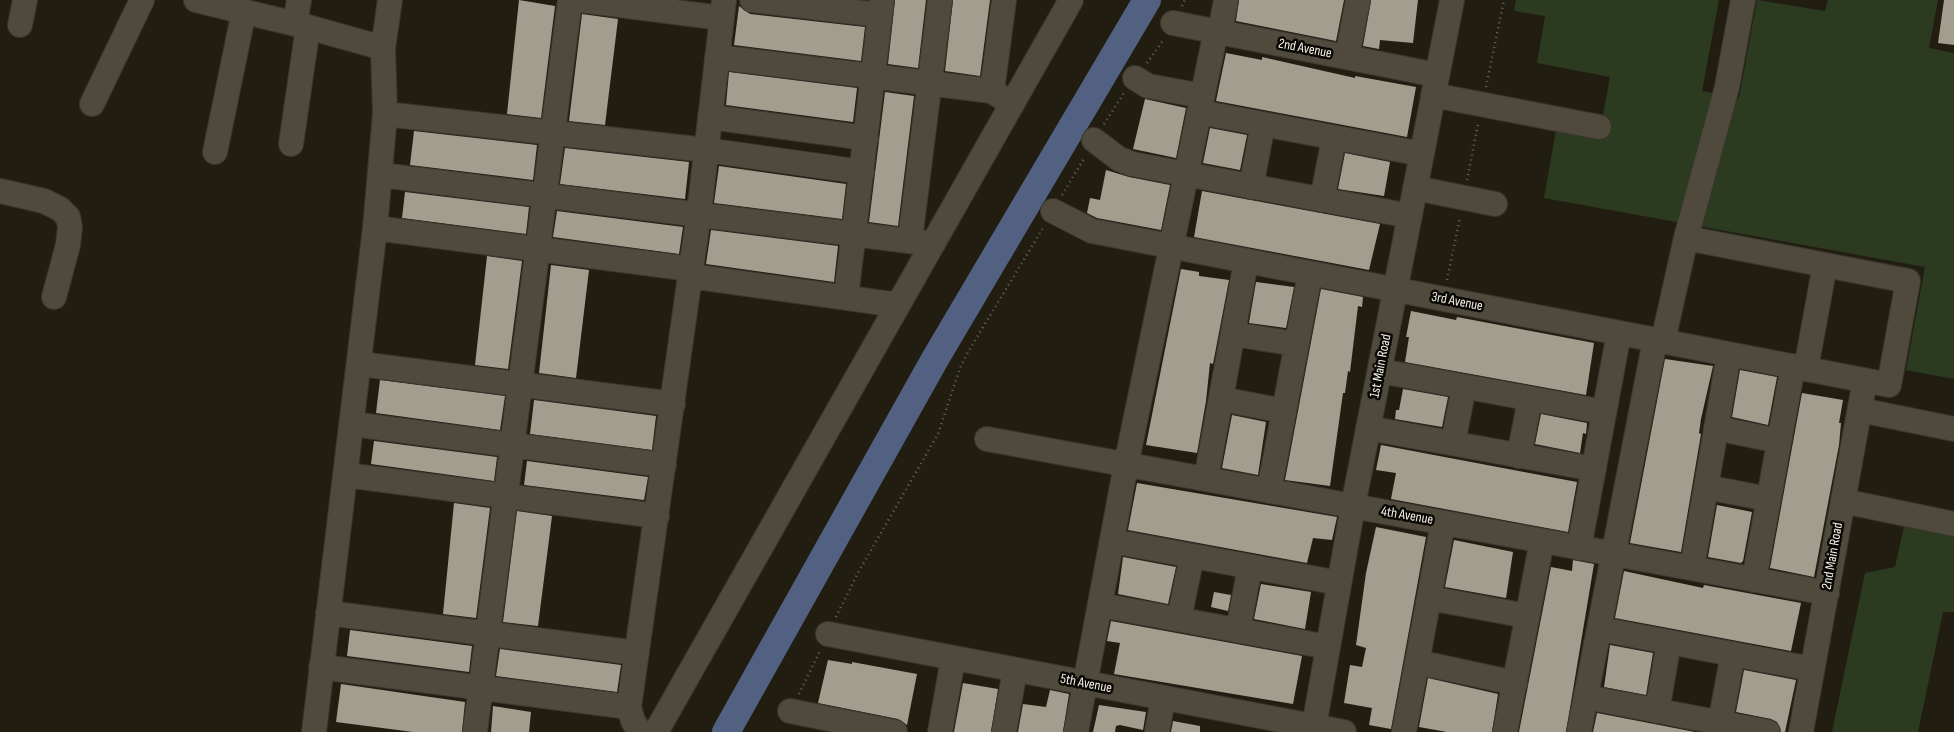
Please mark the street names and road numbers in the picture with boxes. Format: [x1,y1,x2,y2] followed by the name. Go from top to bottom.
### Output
[1277,36,1333,62] street label: 2nd Avenue
[1430,289,1484,315] street label: 3rd Avenue
[1367,333,1395,399] street label: 1st Main Road
[1380,503,1434,529] street label: 4th Avenue
[1819,521,1847,591] street label: 2nd Main Road
[1059,671,1113,697] street label: 5th Avenue

